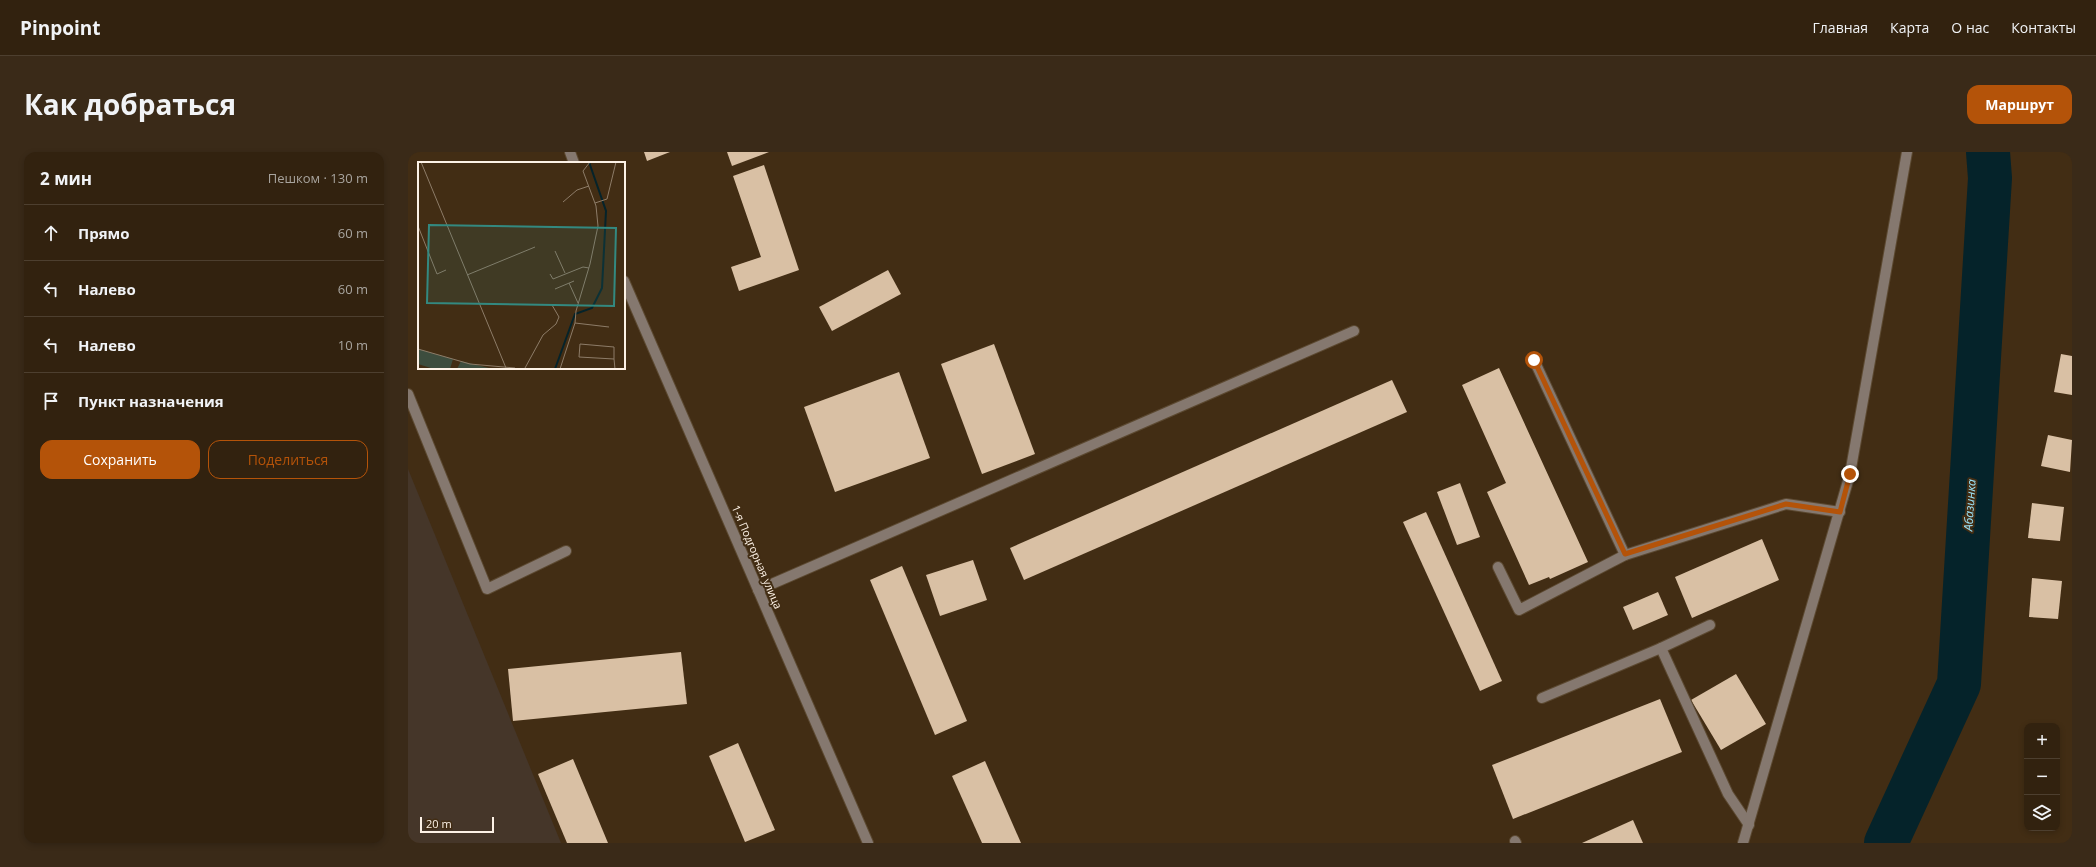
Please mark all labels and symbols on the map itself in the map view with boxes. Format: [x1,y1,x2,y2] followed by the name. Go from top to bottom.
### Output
[418,162,625,369] inset map
[1525,351,1543,369] route start
[1841,465,1859,483] route end
[1959,478,1980,532] water label: Абазинка
[729,502,786,611] street label: 1-я Подгорная улица
[420,815,494,834] scale bar

